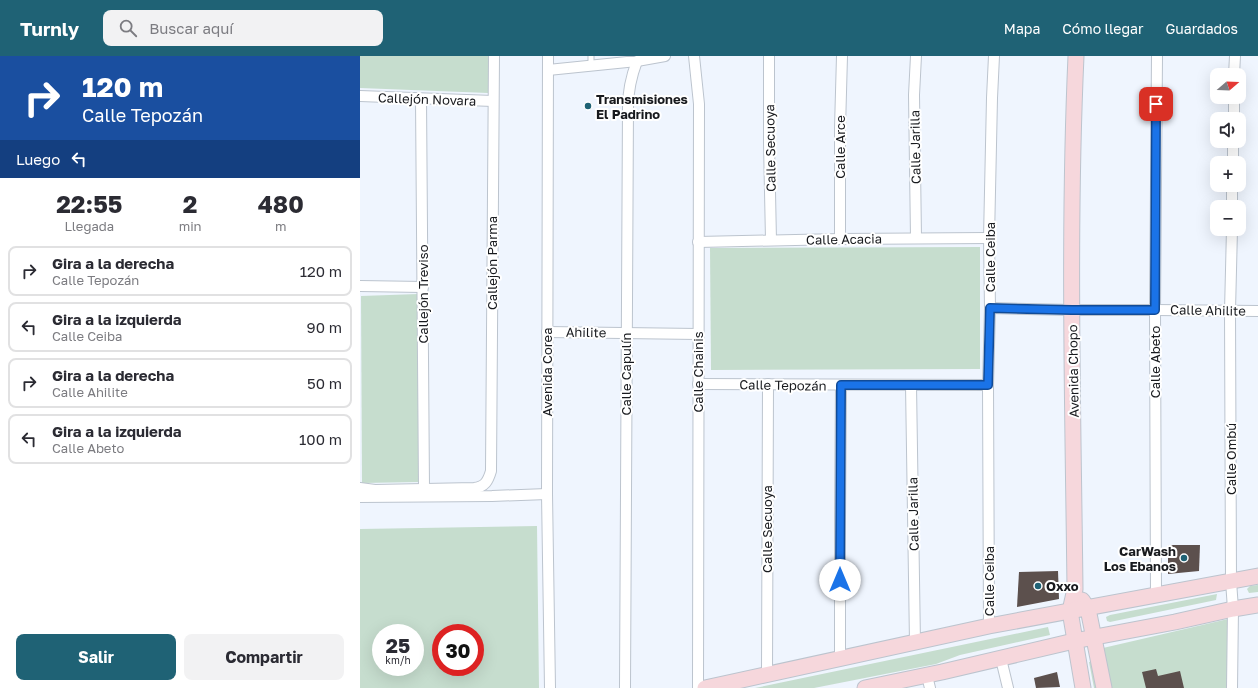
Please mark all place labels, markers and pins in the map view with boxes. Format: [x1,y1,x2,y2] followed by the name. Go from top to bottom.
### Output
[1139,87,1173,121] pin
[596,91,688,122] place label: Transmisiones El Padrino
[583,101,593,111] marker: Transmisiones El Padrino
[1104,543,1176,574] place label: CarWash Los Ebanos
[1179,553,1189,563] marker: CarWash Los Ebanos
[1046,578,1079,594] place label: Oxxo
[1033,581,1043,591] marker: Oxxo

